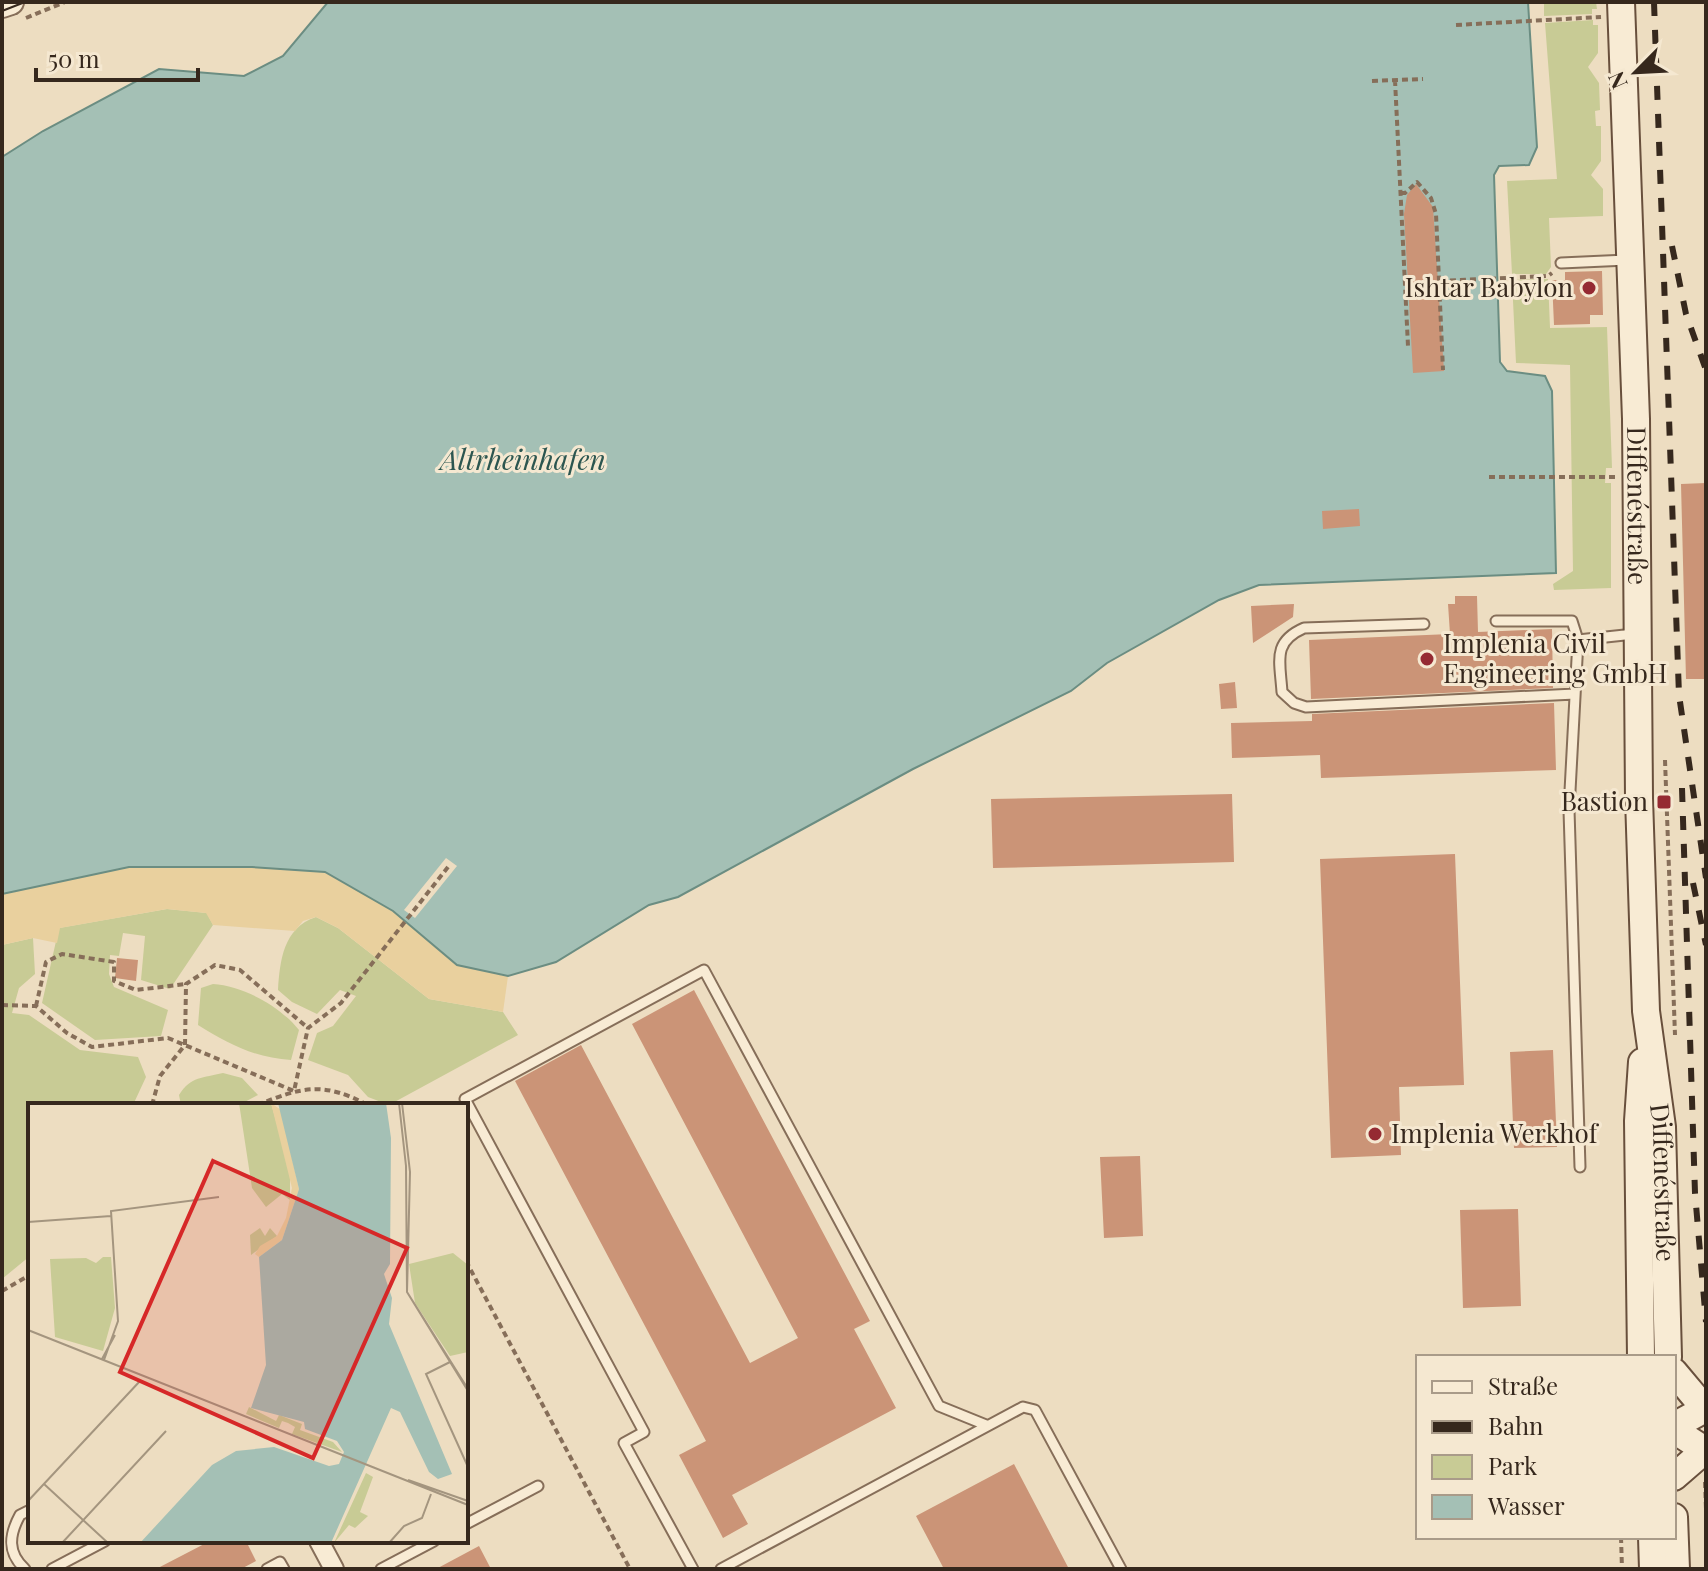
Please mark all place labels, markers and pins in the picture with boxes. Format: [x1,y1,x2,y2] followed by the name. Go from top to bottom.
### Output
[1405,269,1573,304] place label: Ishtar Babylon
[1580,279,1598,297] marker: Ishtar Babylon
[1443,625,1667,690] place label: Implenia Civil Engineering GmbH
[1418,650,1436,668] marker: Implenia Civil Engineering GmbH
[1561,783,1648,818] place label: Bastion
[1655,793,1673,811] marker: Bastion
[1391,1115,1600,1150] place label: Implenia Werkhof
[1366,1125,1384,1143] marker: Implenia Werkhof

